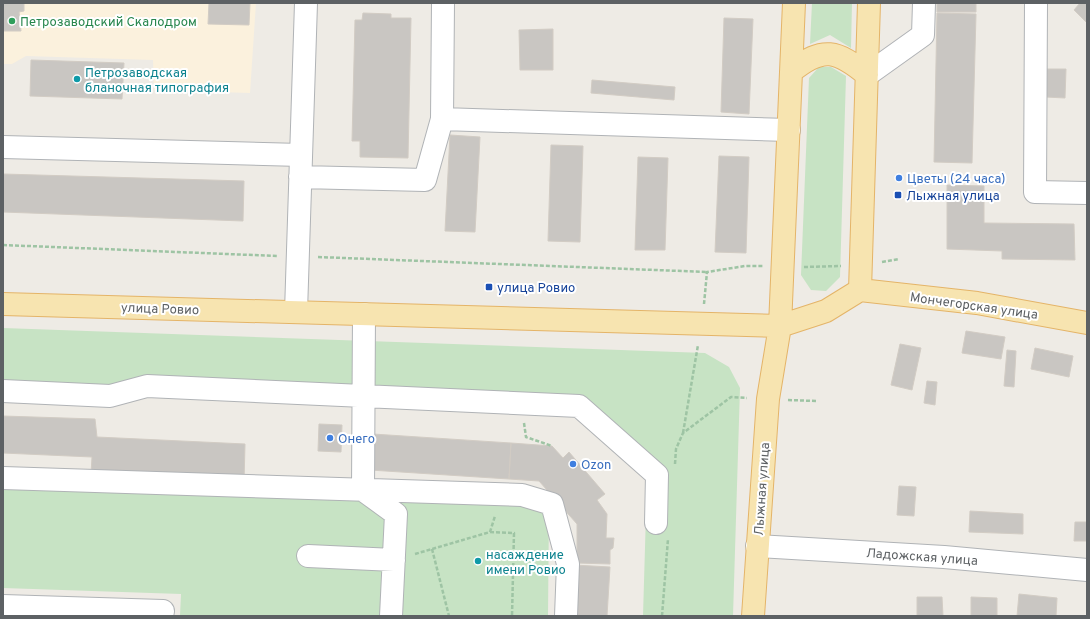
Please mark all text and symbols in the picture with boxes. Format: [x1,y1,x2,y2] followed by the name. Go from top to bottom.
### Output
[20,15,197,31] place label: Петрозаводский Скалодром
[7,16,17,26] marker: Петрозаводский Скалодром
[85,66,229,97] place label: Петрозаводская бланочная типография
[72,74,82,84] marker: Петрозаводская бланочная типография
[907,172,1006,188] place label: Цветы (24 часа)
[894,173,904,183] marker: Цветы (24 часа)
[906,189,1000,205] place label: Лыжная улица
[893,190,903,200] marker: Лыжная улица
[497,281,575,297] place label: улица Ровио
[484,282,494,292] marker: улица Ровио
[909,290,1039,324] street label: Мончегорская улица
[121,301,199,319] street label: улица Ровио
[338,432,375,448] place label: Онего
[325,433,335,443] marker: Онего
[752,442,774,536] street label: Лыжная улица
[581,458,611,474] place label: Ozon
[568,459,578,469] marker: Ozon
[865,546,978,570] street label: Ладожская улица
[486,548,566,579] place label: насаждение имени Ровио
[473,556,483,566] marker: насаждение имени Ровио

